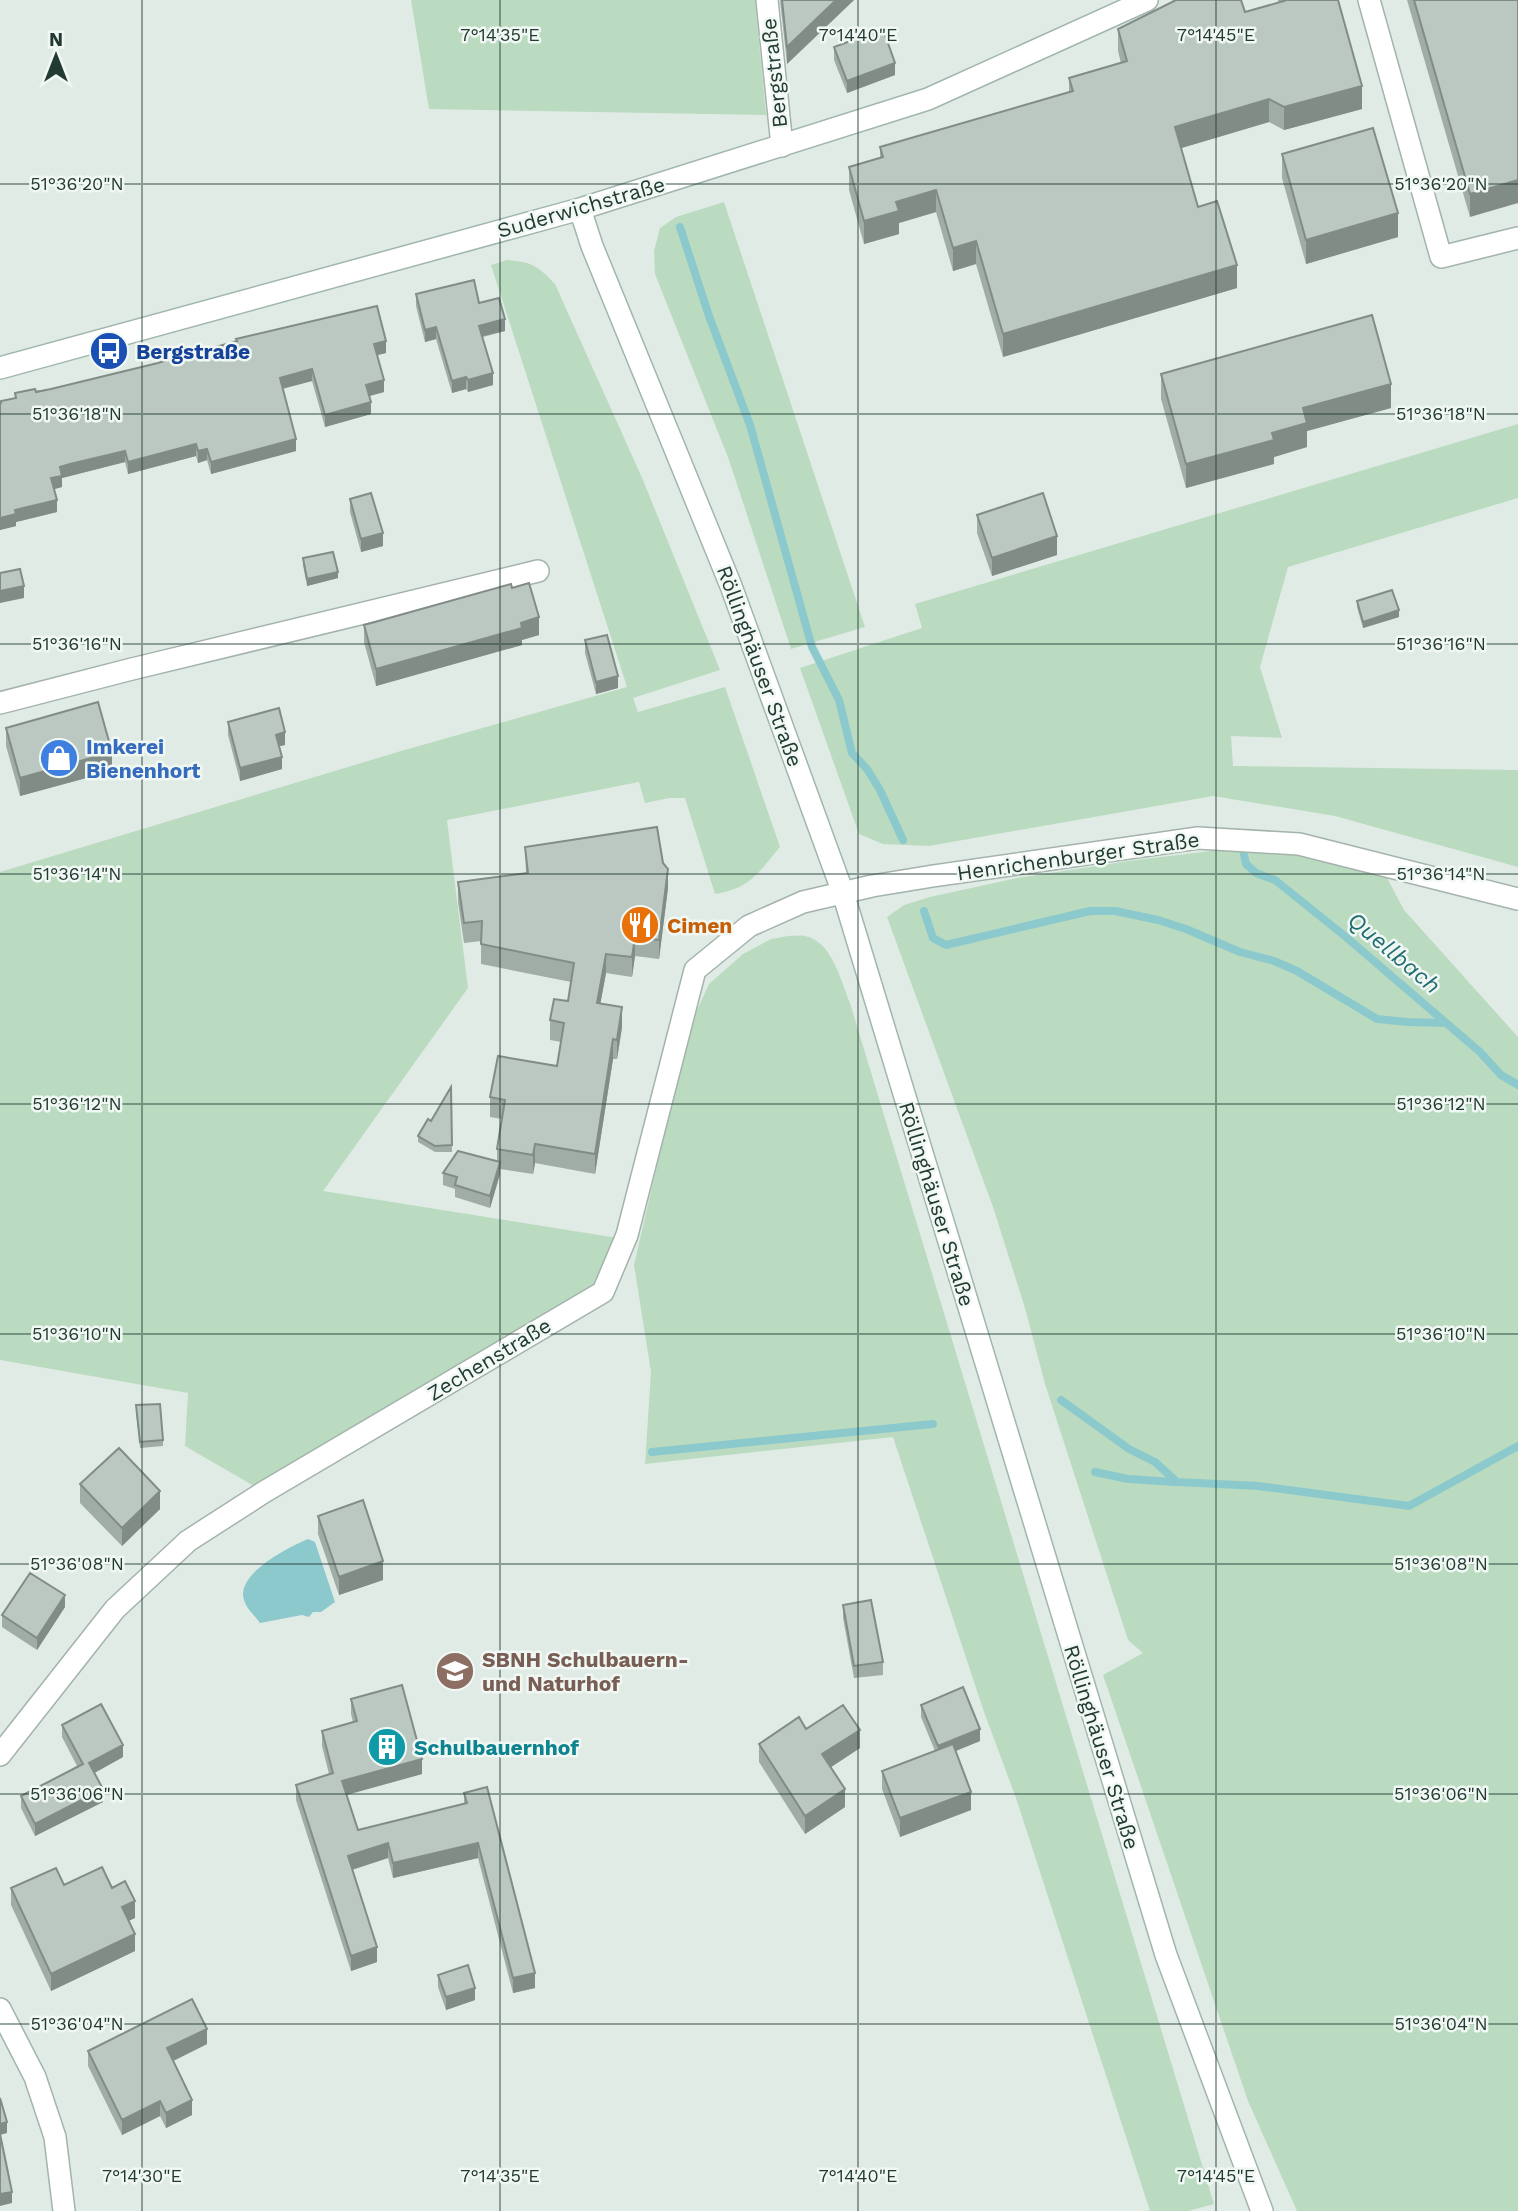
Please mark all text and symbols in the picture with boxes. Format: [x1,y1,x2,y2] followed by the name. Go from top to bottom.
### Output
[756,17,792,129] street label: Bergstraße
[21,21,91,91] north arrow
[460,24,540,45] text: 7°14'35"E
[818,24,898,45] text: 7°14'40"E
[1177,24,1255,45] text: 7°14'45"E
[49,28,63,51] text: N
[494,171,668,243] street label: Suderwichstraße
[30,173,124,194] text: 51°36'20"N
[1394,173,1488,194] text: 51°36'20"N
[88,330,130,372] bus stop icon: Bergstraße
[136,339,250,364] place label: Bergstraße
[32,403,122,424] text: 51°36'18"N
[1396,403,1486,424] text: 51°36'18"N
[712,562,808,770] street label: Röllinghäuser Straße
[32,633,122,654] text: 51°36'16"N
[1396,633,1486,654] text: 51°36'16"N
[86,734,200,783] place label: Imkerei Bienenhort
[38,737,80,779] shop icon: Imkerei Bienenhort
[955,827,1201,885] street label: Henrichenburger Straße
[32,863,122,884] text: 51°36'14"N
[1396,863,1486,884] text: 51°36'14"N
[619,904,661,946] restaurant icon: Cimen
[1342,907,1446,999] water label: Quellbach
[667,913,732,938] place label: Cimen
[32,1093,122,1114] text: 51°36'12"N
[1396,1093,1486,1114] text: 51°36'12"N
[894,1099,980,1309] street label: Röllinghäuser Straße
[423,1312,555,1406] street label: Zechenstraße
[32,1323,122,1344] text: 51°36'10"N
[1396,1323,1486,1344] text: 51°36'10"N
[30,1553,124,1574] text: 51°36'08"N
[1394,1553,1488,1574] text: 51°36'08"N
[1059,1642,1145,1852] street label: Röllinghäuser Straße
[482,1647,689,1696] place label: SBNH Schulbauern- und Naturhof
[434,1650,476,1692] school or university icon: SBNH Schulbauern- und Naturhof
[366,1726,408,1768] building icon: Schulbauernhof
[414,1735,579,1760] place label: Schulbauernhof
[30,1783,124,1804] text: 51°36'06"N
[1394,1783,1488,1804] text: 51°36'06"N
[30,2013,124,2034] text: 51°36'04"N
[1394,2013,1488,2034] text: 51°36'04"N
[102,2165,182,2186] text: 7°14'30"E
[460,2165,540,2186] text: 7°14'35"E
[818,2165,898,2186] text: 7°14'40"E
[1177,2165,1255,2186] text: 7°14'45"E

